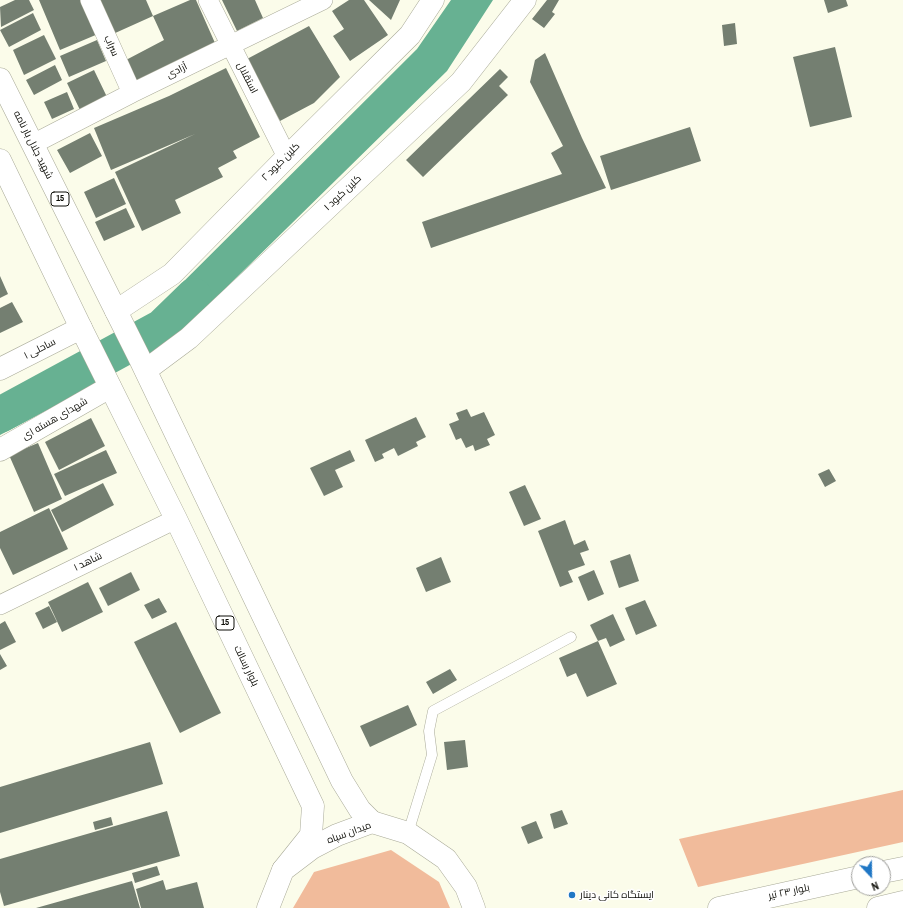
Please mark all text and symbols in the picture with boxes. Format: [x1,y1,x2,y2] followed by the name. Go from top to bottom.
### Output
[101,34,121,58] street label: سراب
[234,60,260,96] street label: استقلال
[165,61,189,81] street label: آزادی
[11,109,55,181] street label: شهید جلال بار نامه
[259,140,303,184] street label: کلین کبود ۲
[322,173,364,213] street label: کلین کبود ۱
[51,192,69,206] road number: 15
[22,336,58,362] street label: ساحلی ۱
[20,395,90,443] street label: شهدای هسته ای
[72,550,104,574] street label: شاهد ۱
[216,616,234,630] road number: 15
[231,644,261,688] street label: بلوار رسالت
[325,819,373,847] street label: میدان سپاه
[851,856,891,896] north arrow
[869,878,881,894] text: N
[767,882,811,902] street label: بلوار ۲۳ تیر
[580,889,654,901] place label: ایستگاه کانی دینار
[567,890,577,900] marker: ایستگاه کانی دینار

